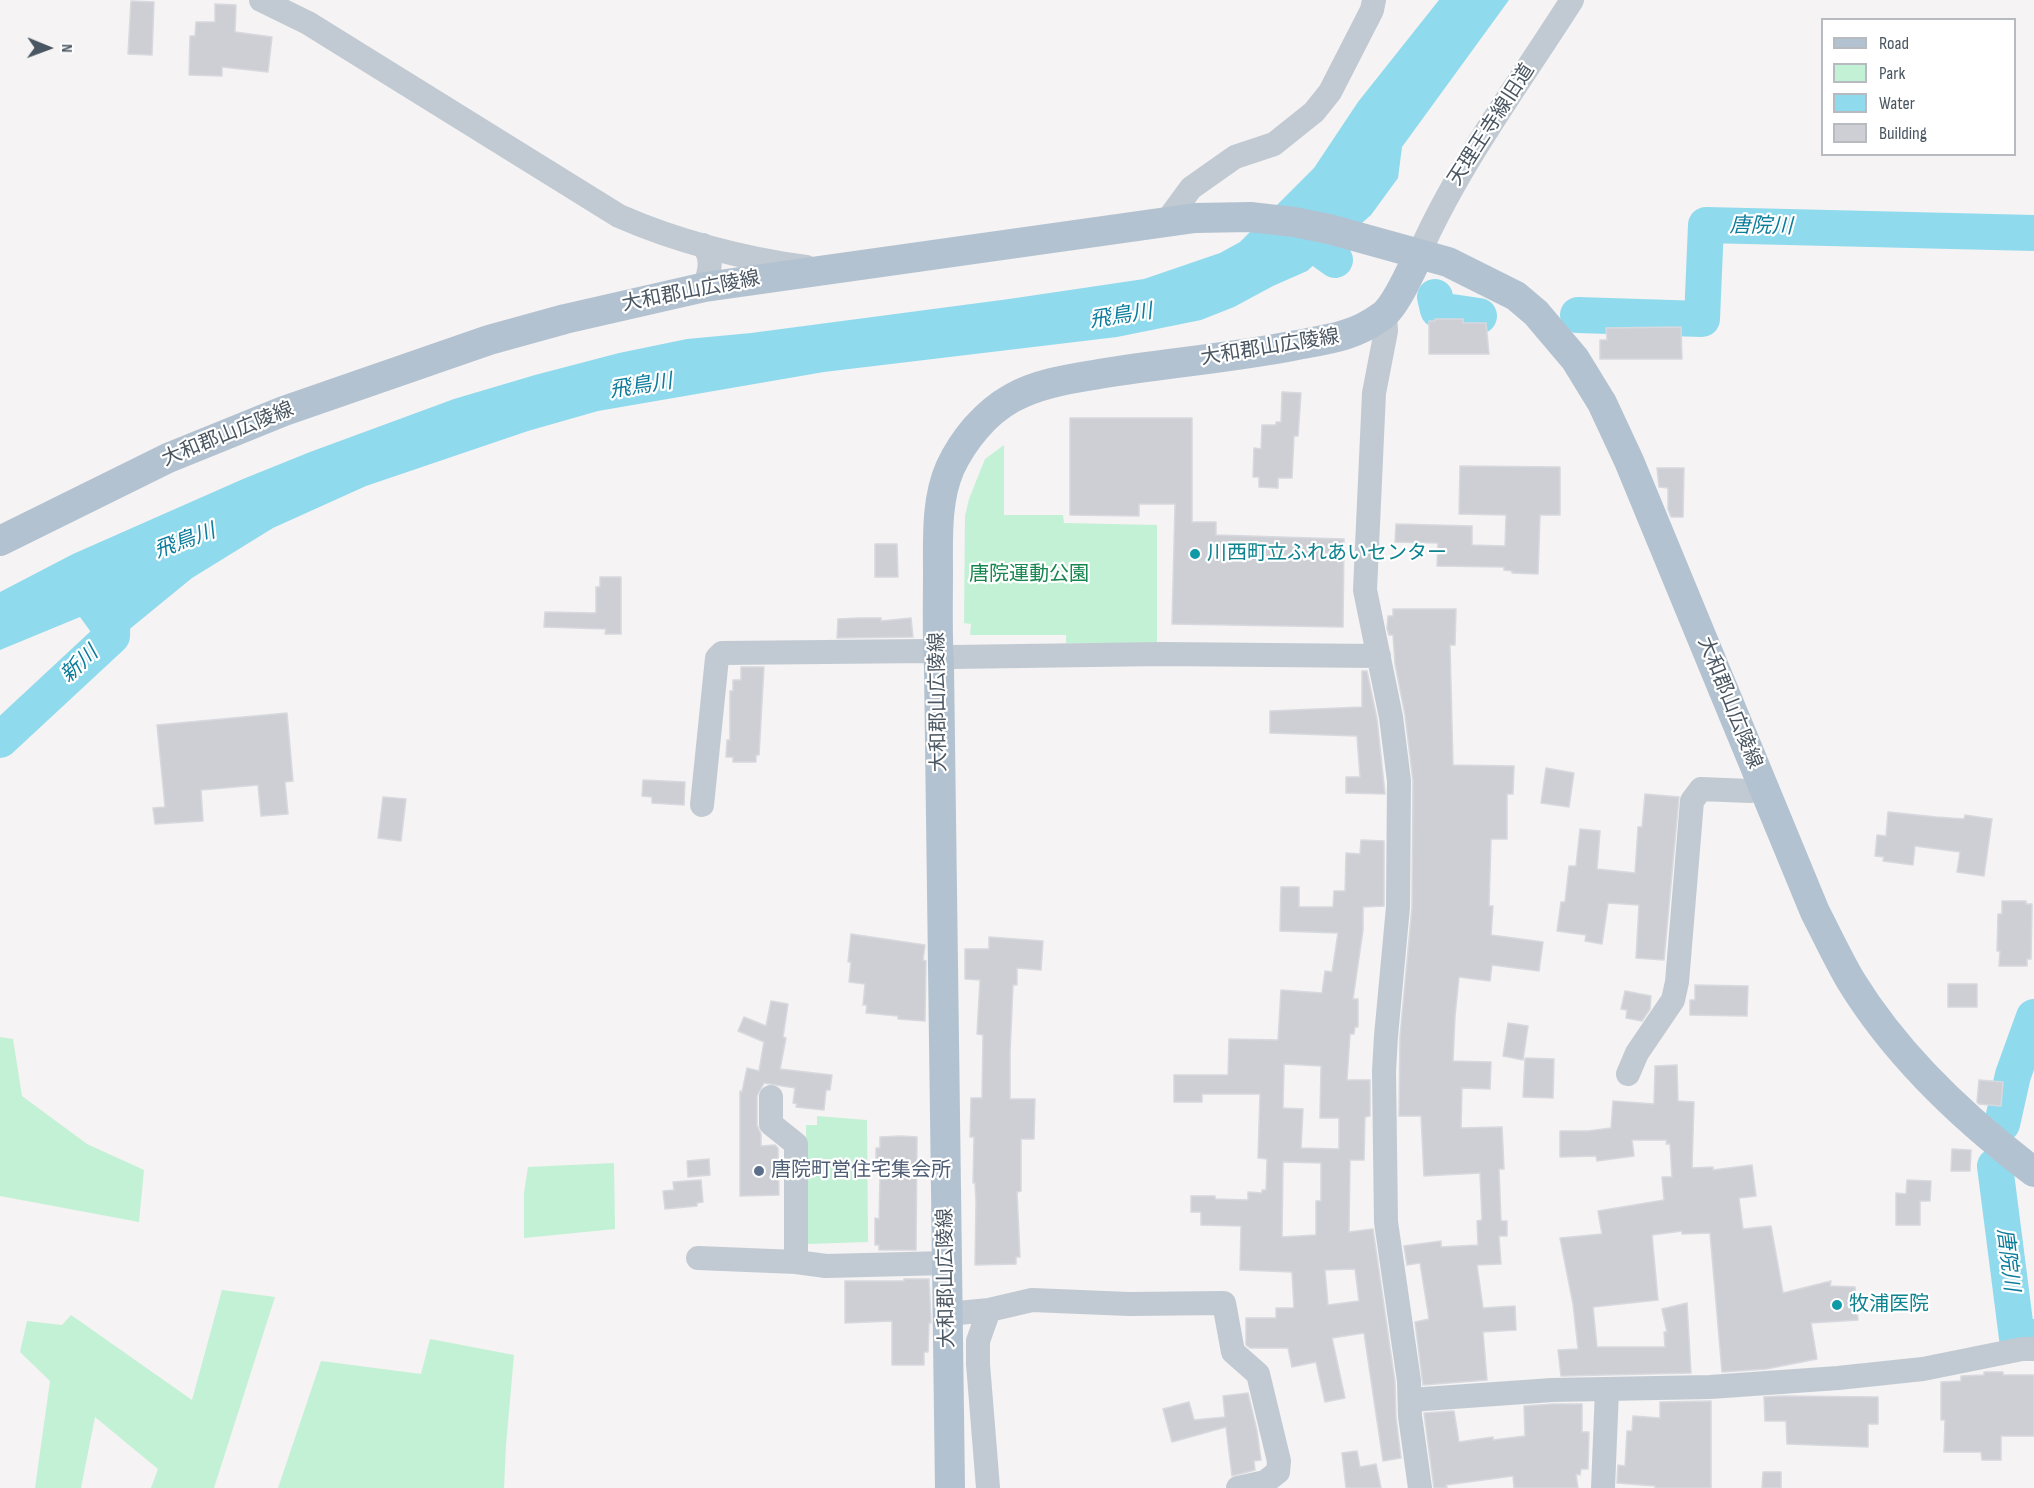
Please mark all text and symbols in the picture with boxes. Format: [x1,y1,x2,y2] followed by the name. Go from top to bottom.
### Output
[18,18,78,78] north arrow
[1821,18,2016,156] legend
[1879,33,1909,54] text: Road
[57,44,76,53] text: N
[1444,60,1540,190] street label: 天理王寺線旧道
[1879,63,1905,84] text: Park
[1879,93,1915,114] text: Water
[1879,123,1927,144] text: Building
[1729,214,1793,240] water label: 唐院川
[620,267,762,317] street label: 大和郡山広陵線
[1088,300,1154,334] water label: 飛鳥川
[1199,325,1341,371] street label: 大和郡山広陵線
[608,370,674,404] water label: 飛鳥川
[159,398,297,472] street label: 大和郡山広陵線
[151,519,219,565] water label: 飛鳥川
[1207,542,1447,566] place label: 川西町立ふれあいセンター
[1188,547,1202,561] marker: 川西町立ふれあいセンター
[969,563,1089,587] park label: 唐院運動公園
[926,632,952,772] street label: 大和郡山広陵線
[1692,634,1766,772] street label: 大和郡山広陵線
[56,641,104,689] water label: 新川
[771,1159,951,1183] place label: 唐院町営住宅集会所
[752,1164,766,1178] marker: 唐院町営住宅集会所
[934,1208,960,1348] street label: 大和郡山広陵線
[1991,1227,2023,1293] water label: 唐院川
[1849,1293,1929,1317] place label: 牧浦医院
[1830,1298,1844,1312] marker: 牧浦医院

